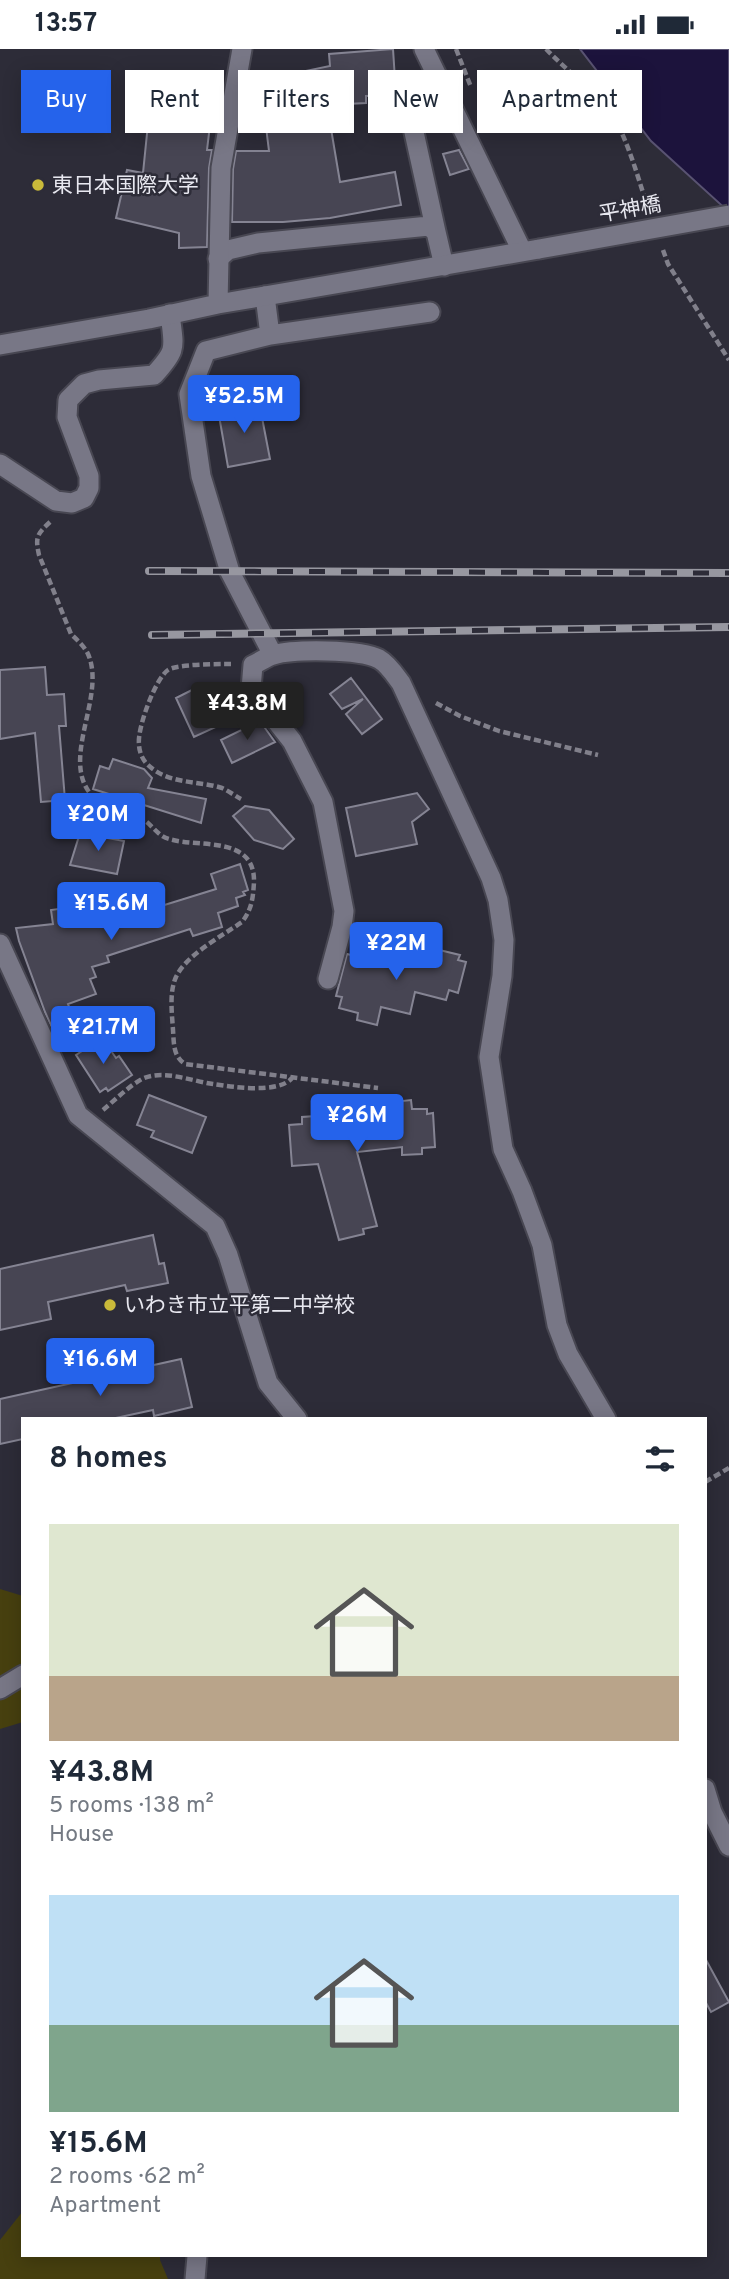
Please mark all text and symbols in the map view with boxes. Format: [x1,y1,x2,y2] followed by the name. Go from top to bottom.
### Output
[35,8,97,41] text: 13:57
[21,70,111,133] chip: Buy
[125,70,224,133] chip: Rent
[238,70,354,133] chip: Filters
[368,70,463,133] chip: New
[477,70,642,133] chip: Apartment
[52,173,199,200] place label: 東日本国際大学
[30,177,46,193] marker: 東日本国際大学
[597,192,664,229] street label: 平神橋
[187,375,301,435] pin: ¥52.5M
[204,383,284,412] text: ¥52.5M
[190,683,304,742] pin: ¥43.8M
[207,690,287,719] text: ¥43.8M
[57,793,139,853] pin: ¥20M
[67,801,129,830] text: ¥20M
[54,883,168,942] pin: ¥15.6M
[73,890,149,919] text: ¥15.6M
[355,923,437,982] pin: ¥22M
[366,930,426,959] text: ¥22M
[46,1007,160,1066] pin: ¥21.7M
[67,1014,139,1043] text: ¥21.7M
[316,1095,398,1154] pin: ¥26M
[327,1102,387,1131] text: ¥26M
[124,1293,355,1320] place label: いわき市立平第二中学校
[102,1297,118,1313] marker: いわき市立平第二中学校
[43,1339,157,1398] pin: ¥16.6M
[62,1346,138,1375] text: ¥16.6M
[641,1440,679,1478] icon: filters
[49,1441,168,1478] text: 8 homes
[301,1569,427,1695] icon: home
[49,1755,154,1792] text: ¥43.8M
[49,1792,214,1821] text: 5 rooms · 138 m²
[49,1821,114,1850] text: House
[301,1940,427,2066] icon: home
[49,2126,148,2163] text: ¥15.6M
[49,2163,205,2192] text: 2 rooms · 62 m²
[49,2192,161,2221] text: Apartment

